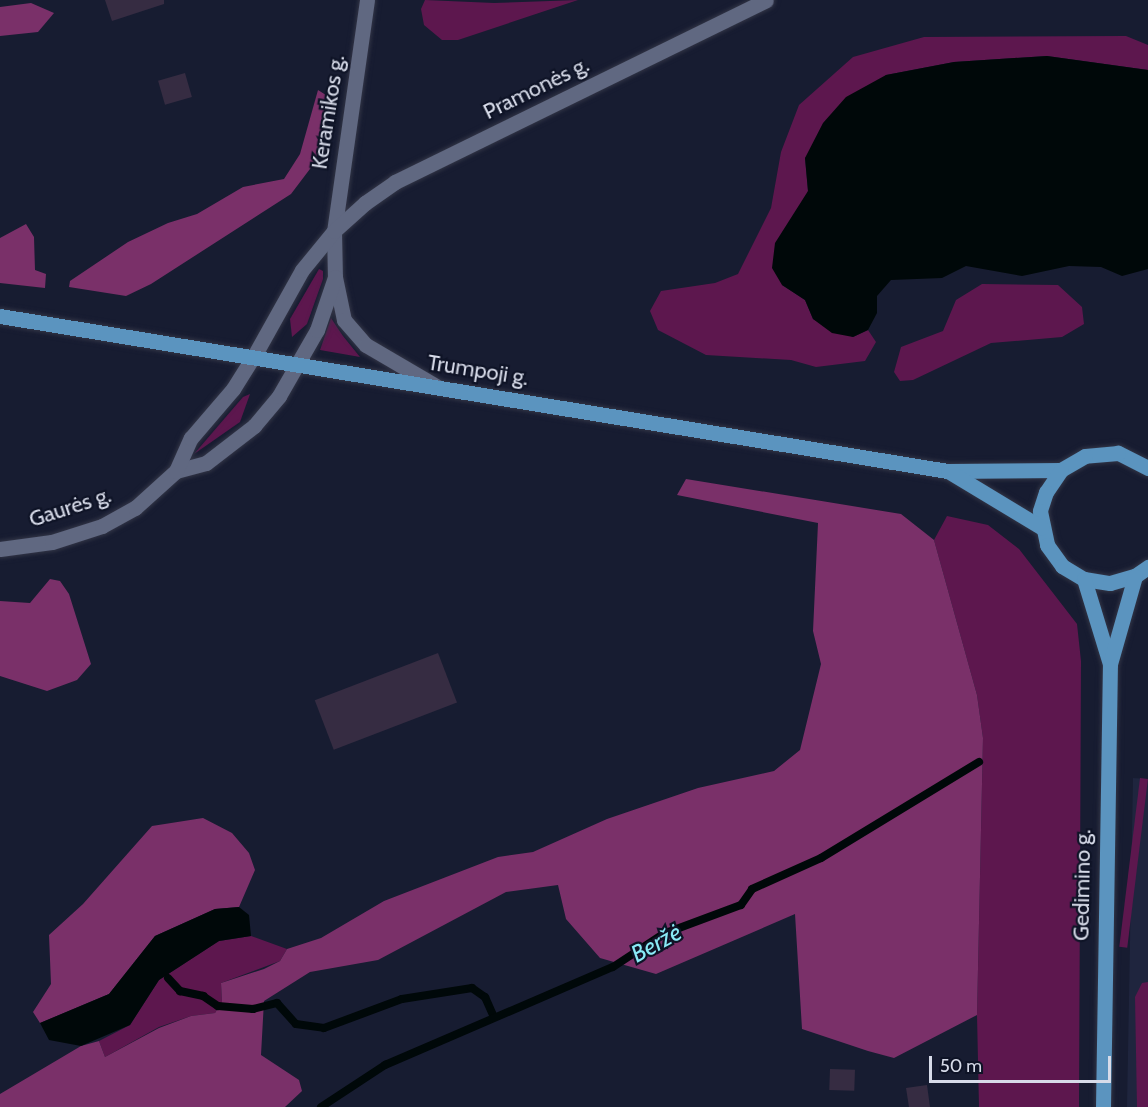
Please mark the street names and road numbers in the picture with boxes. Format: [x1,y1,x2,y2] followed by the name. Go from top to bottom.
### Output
[479,51,593,125] street label: Pramonės g.
[306,53,350,171] street label: Keramikos g.
[426,349,530,391] street label: Trumpoji g.
[26,481,114,533] street label: Gaurės g.
[1068,829,1096,941] street label: Gedimino g.

